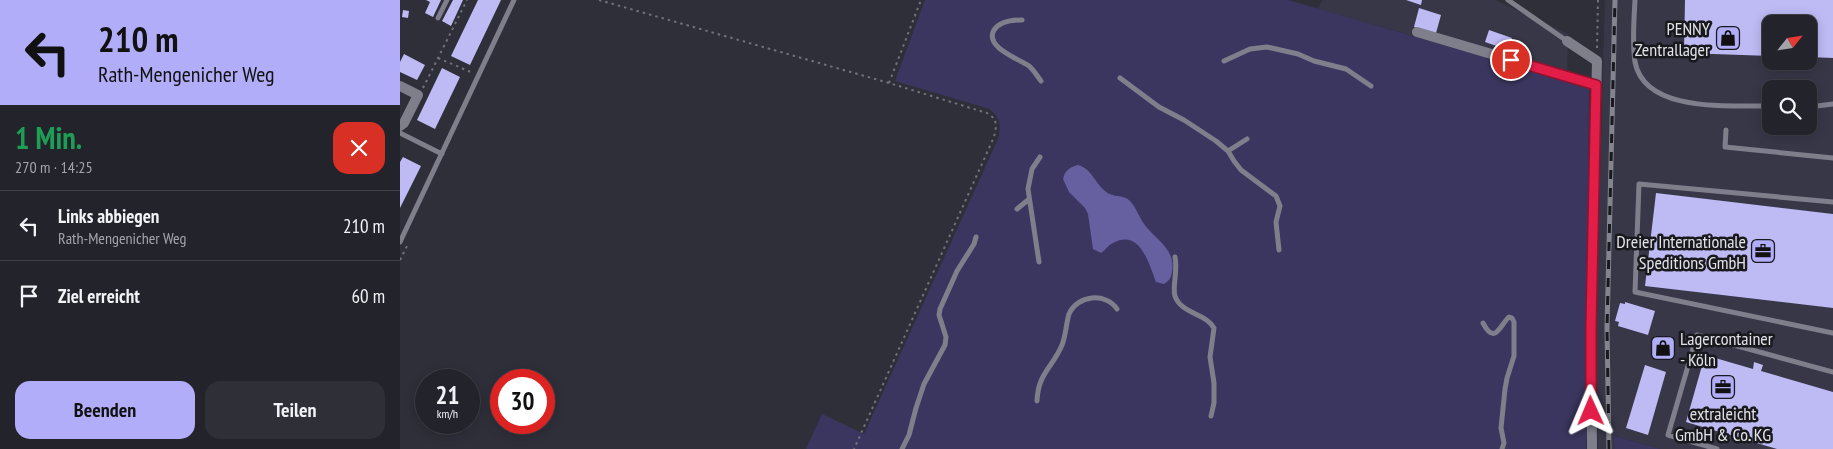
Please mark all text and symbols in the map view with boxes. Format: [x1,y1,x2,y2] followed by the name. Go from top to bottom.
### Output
[1762,15,1818,70] north arrow
[1762,15,1817,135] map controls
[98,16,179,62] text: 210 m
[1635,17,1711,61] place label: PENNY Zentrallager
[15,20,80,85] icon: left
[1715,25,1741,51] shop icon: PENNY Zentrallager
[1490,39,1532,81] pin
[1497,46,1525,74] icon: arrive
[98,60,275,88] text: Rath-Mengenicher Weg
[1762,80,1817,135] button: search
[15,118,82,157] text: 1 Min.
[333,122,385,174] button: close
[15,157,93,177] text: 270 m · 14:25
[58,204,159,228] text: Links abbiegen
[15,212,43,240] icon: left
[343,214,385,238] text: 210 m
[58,228,186,248] text: Rath-Mengenicher Weg
[1616,230,1746,274] place label: Dreier Internationale Speditions GmbH
[1750,238,1776,264] office icon: Dreier Internationale Speditions GmbH
[15,282,43,310] icon: arrive
[58,284,140,308] text: Ziel erreicht
[352,284,385,308] text: 60 m
[1680,327,1773,371] place label: Lagercontainer - Köln
[1650,335,1676,361] shop icon: Lagercontainer - Köln
[490,369,555,434] speed limit sign: 30
[1710,374,1736,400] office icon: extraleicht GmbH & Co. KG
[436,379,459,411] text: 21
[15,381,195,439] button: Beenden
[205,381,385,439] button: Teilen
[1564,384,1616,436] position arrow
[1675,402,1771,446] place label: extraleicht GmbH & Co. KG
[437,406,458,421] text: km/h

